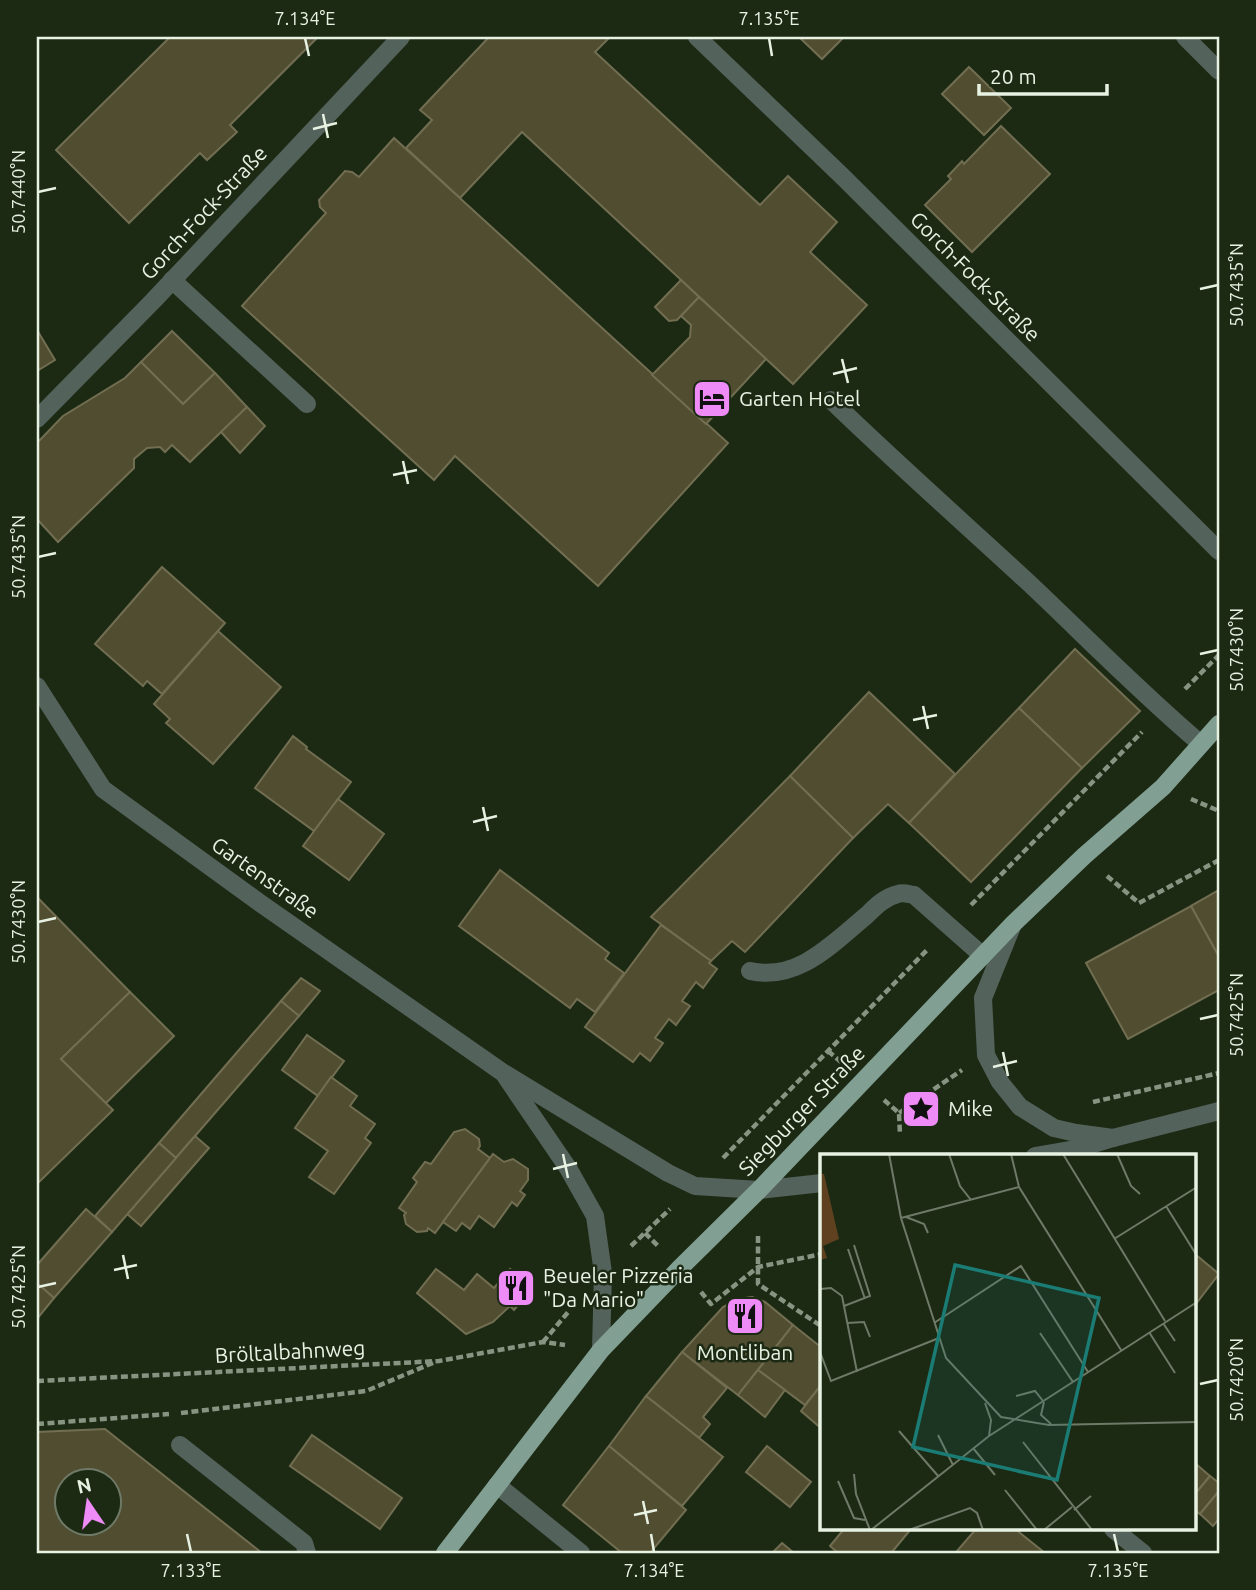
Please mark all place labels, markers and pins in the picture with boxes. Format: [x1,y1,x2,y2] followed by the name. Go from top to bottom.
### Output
[691,378,733,420] hotel icon: Garten Hotel
[739,386,861,410] place label: Garten Hotel
[900,1088,942,1130] place icon: Mike
[948,1096,993,1120] place label: Mike
[543,1263,694,1311] place label: Beueler Pizzeria "Da Mario"
[495,1267,537,1309] restaurant icon: Beueler Pizzeria "Da Mario"
[724,1295,766,1337] restaurant icon: Montliban
[697,1340,793,1364] place label: Montliban

